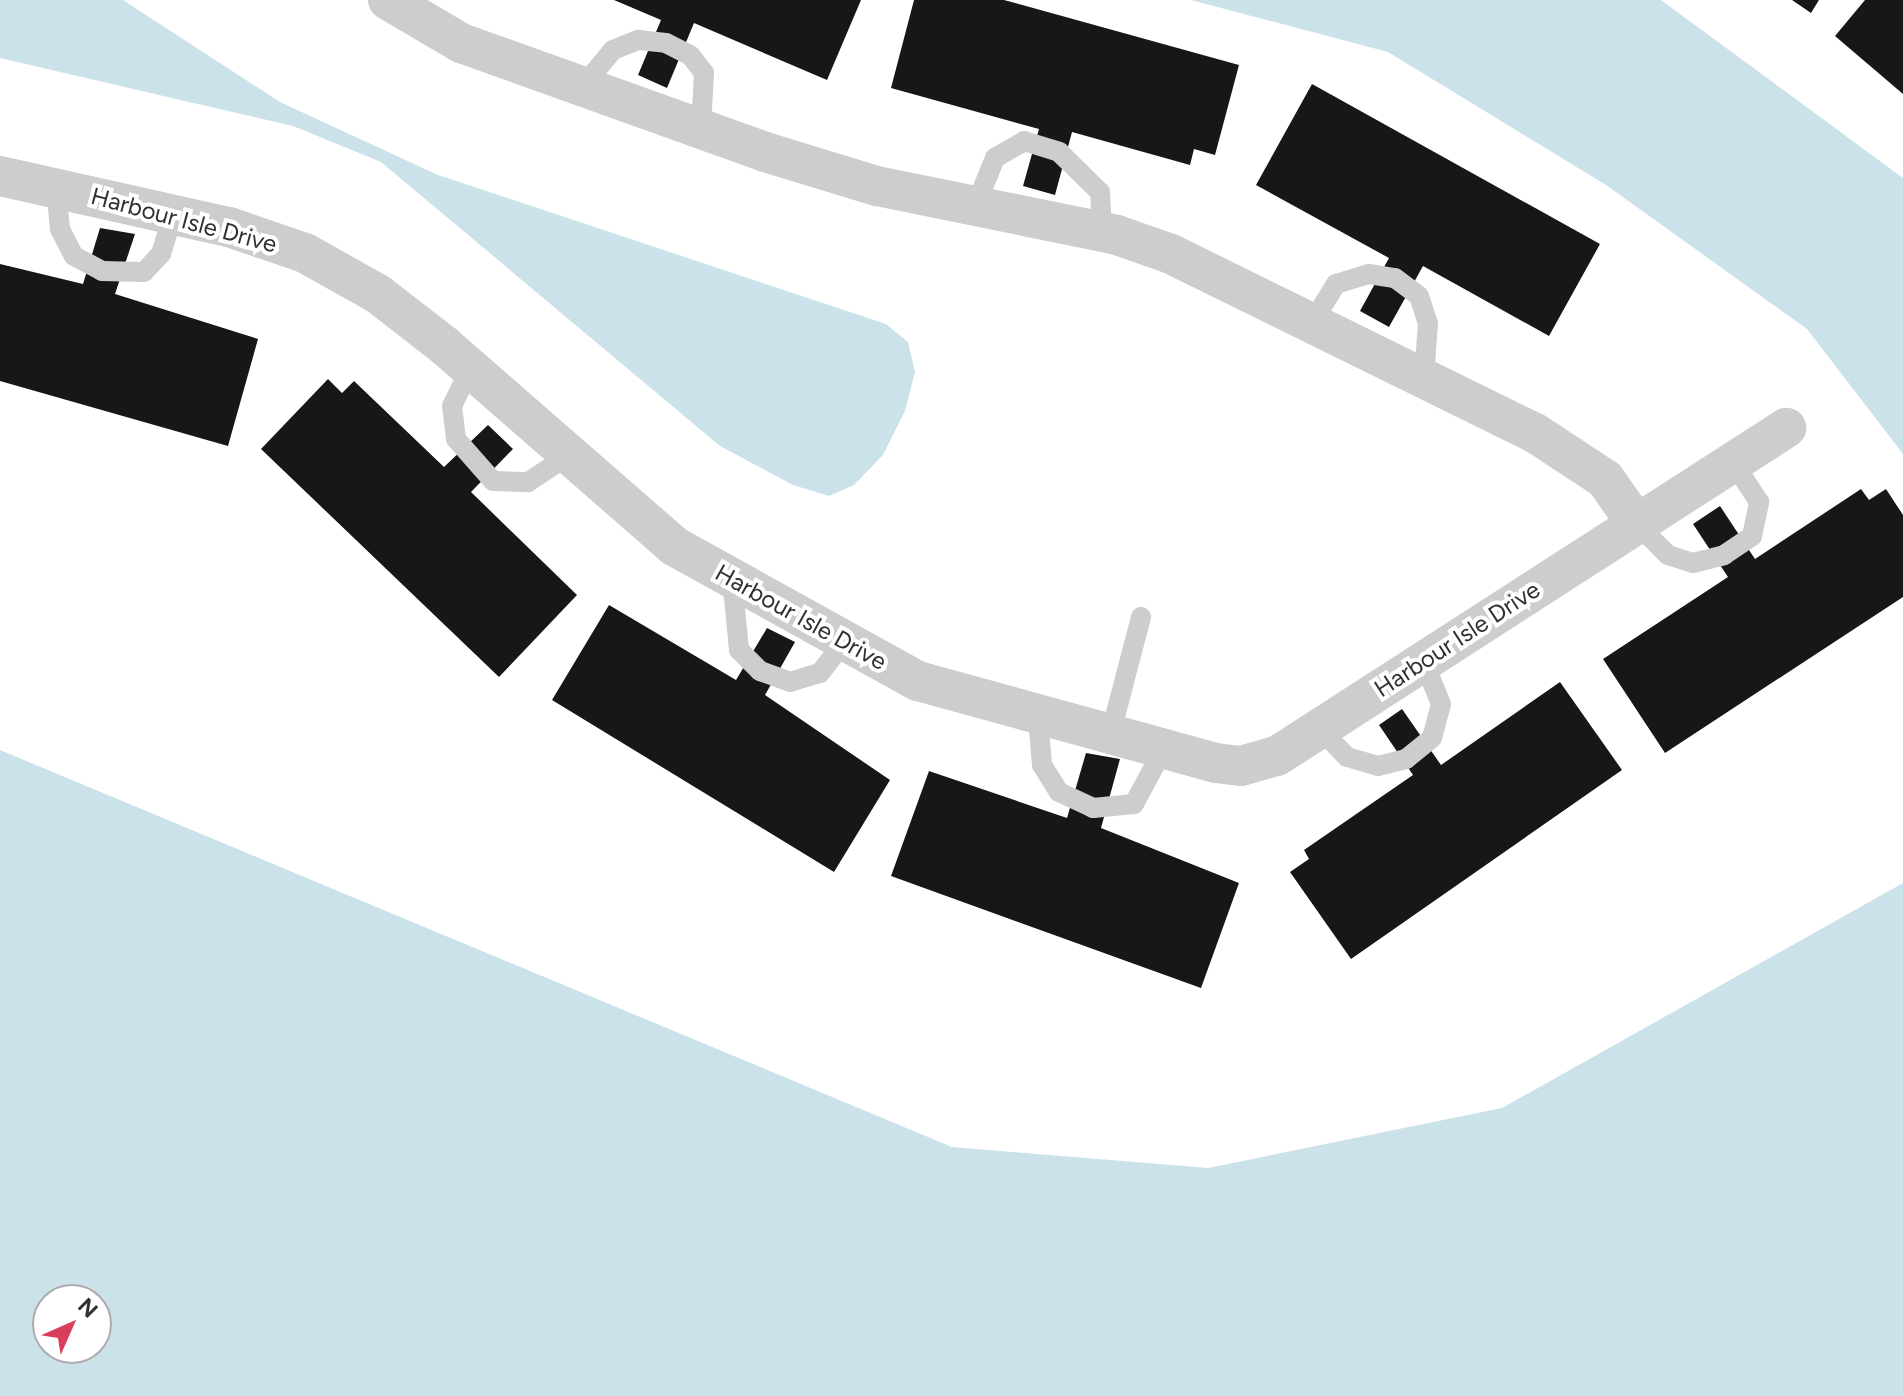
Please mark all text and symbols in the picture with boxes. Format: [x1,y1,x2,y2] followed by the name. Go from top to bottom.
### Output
[88,181,280,259] street label: Harbour Isle Drive
[710,558,892,676] street label: Harbour Isle Drive
[1369,575,1545,703] street label: Harbour Isle Drive
[32,1284,112,1364] north arrow
[72,1293,103,1324] text: N

